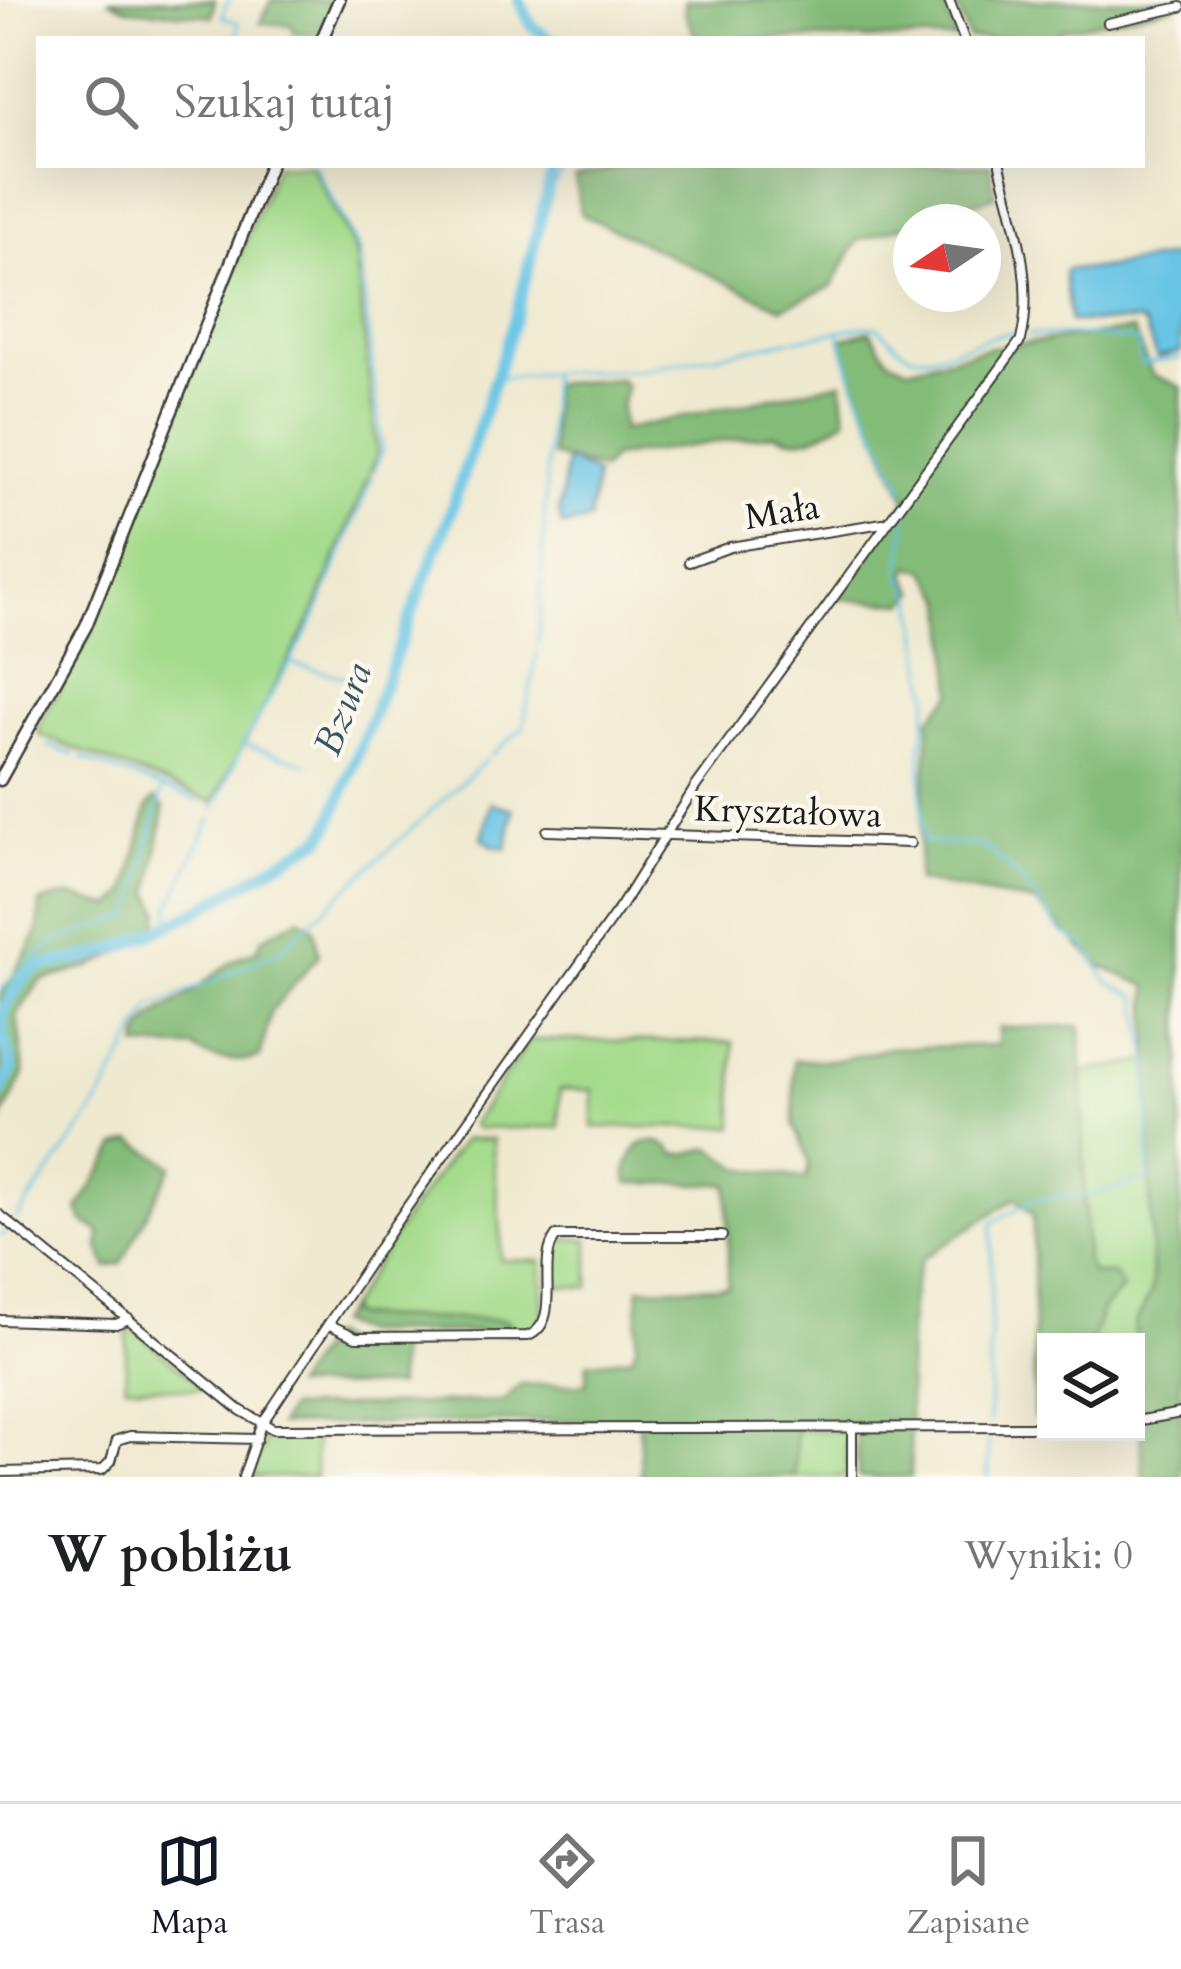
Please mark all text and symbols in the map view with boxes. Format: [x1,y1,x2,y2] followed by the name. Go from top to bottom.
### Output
[36,36,1145,168] search box
[78,69,144,135] icon: search
[174,72,395,133] text: Szukaj tutaj
[893,204,1001,312] north arrow
[741,482,823,542] street label: Mała
[301,655,385,763] water label: Bzura
[693,784,883,840] street label: Kryształowa
[1037,1333,1145,1441] map controls
[1037,1333,1145,1441] button: layers
[48,1520,292,1590] text: W pobliżu
[964,1529,1133,1582] text: Wyniki: 0
[151,1828,228,1945] tab: Mapa
[529,1828,605,1945] tab: Trasa
[907,1828,1030,1945] tab: Zapisane

